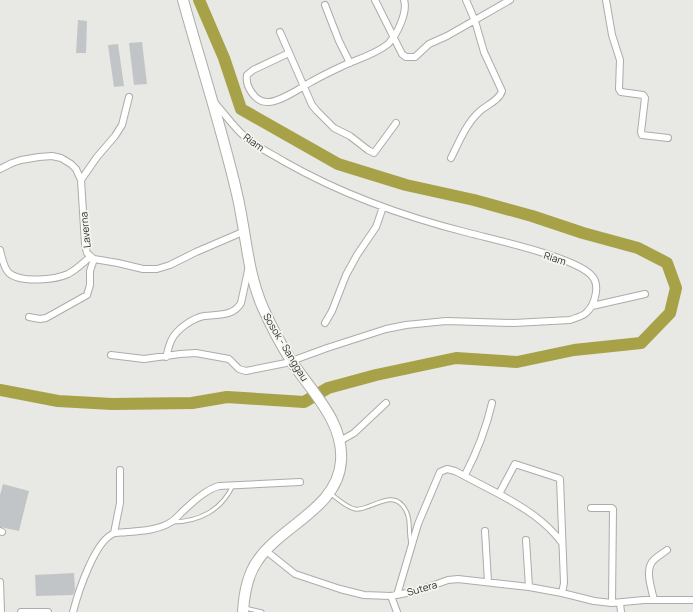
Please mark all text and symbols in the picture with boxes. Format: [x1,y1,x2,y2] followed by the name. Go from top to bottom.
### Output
[241,130,267,154] street label: Riam
[76,211,94,249] street label: Laverna
[542,248,568,268] street label: Riam
[260,310,312,384] street label: Sosok - Sanggau
[405,577,439,599] street label: Sutera

